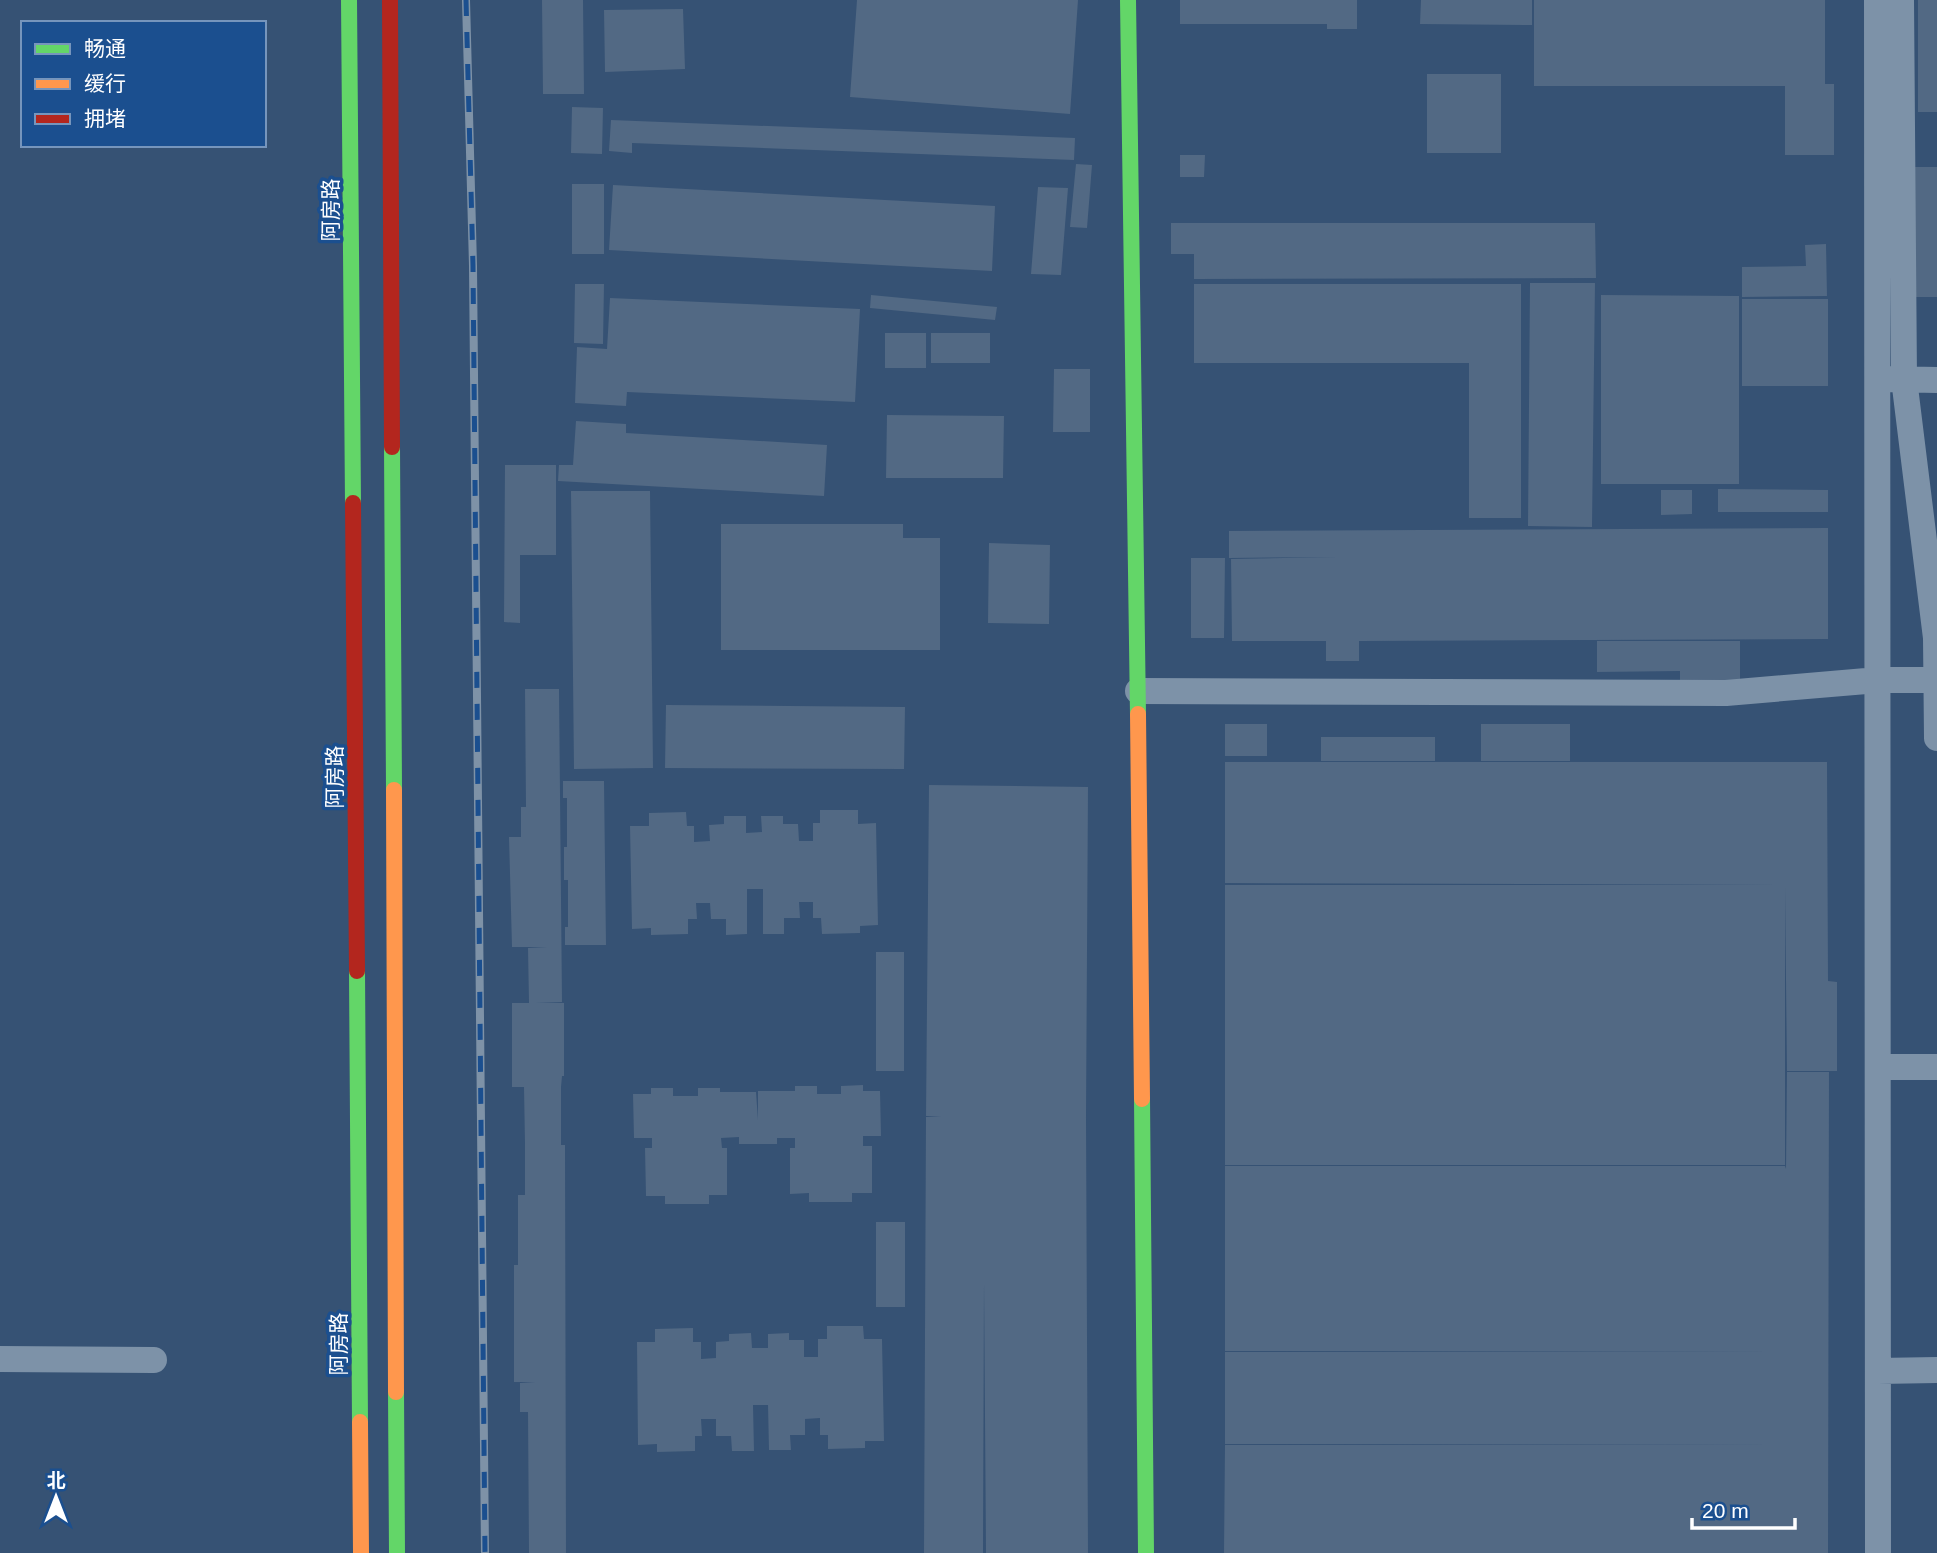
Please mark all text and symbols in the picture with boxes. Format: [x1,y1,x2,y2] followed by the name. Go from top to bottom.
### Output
[21,21,266,147] legend
[84,37,126,60] text: 畅通
[84,72,126,95] text: 缓行
[84,107,126,130] text: 拥堵
[319,179,342,242] street label: 阿房路
[323,746,346,809] street label: 阿房路
[327,1313,350,1376] street label: 阿房路
[21,1462,91,1532] north arrow
[46,1470,66,1491] text: 北
[1692,1486,1795,1530] scale bar
[1702,1499,1749,1522] text: 20 m

